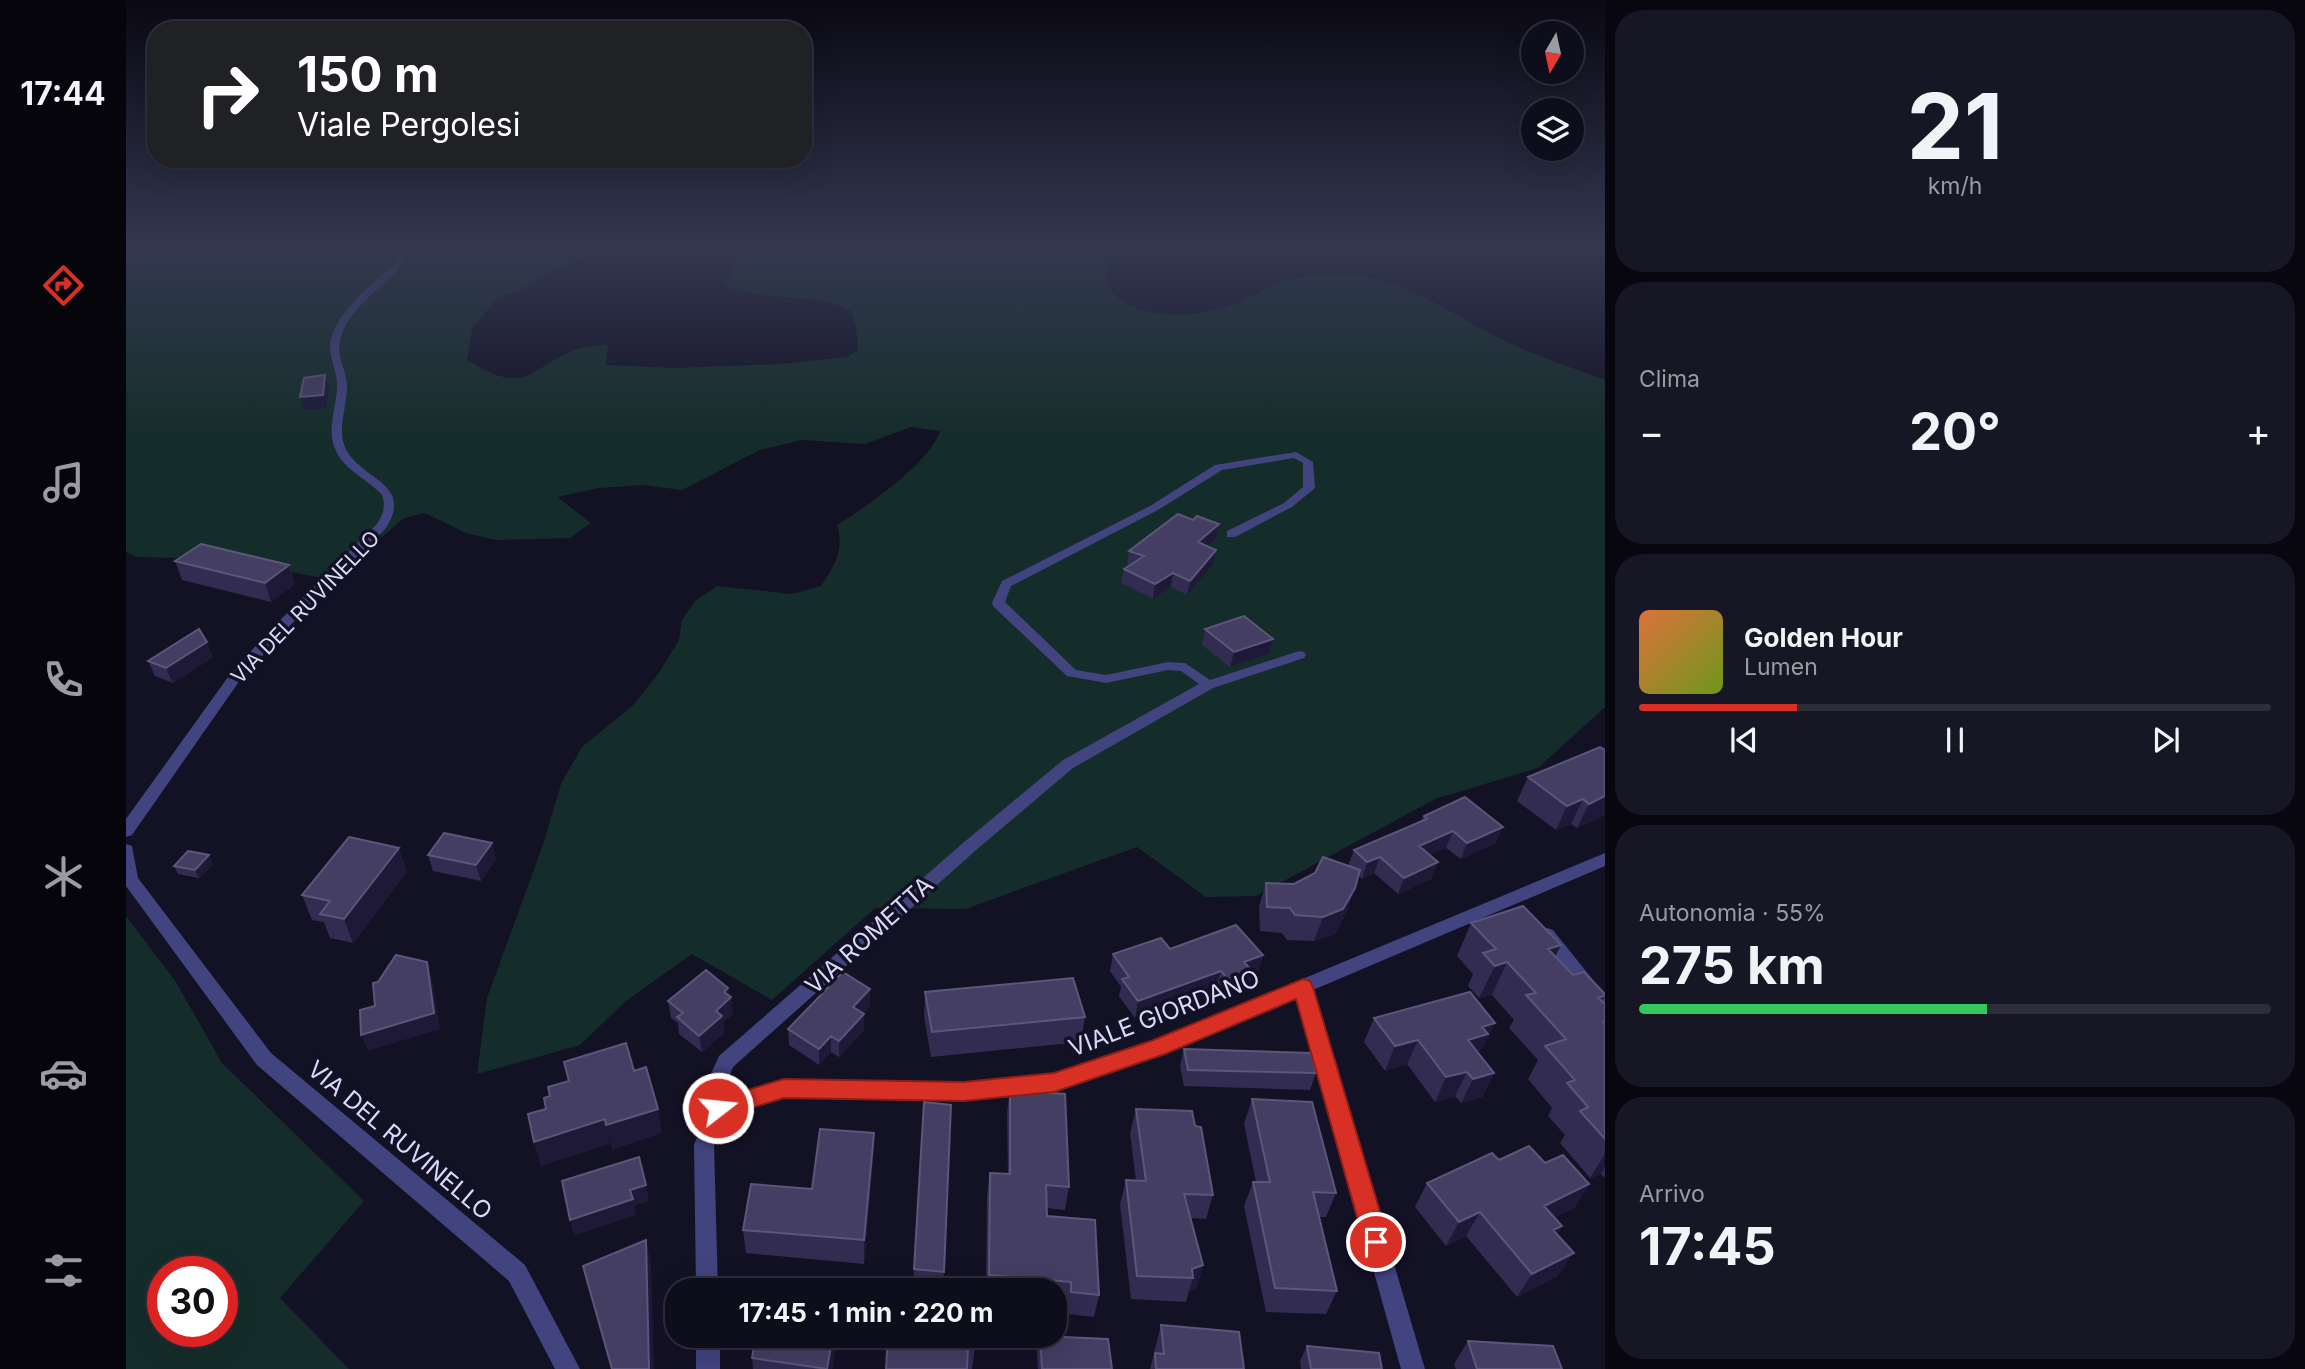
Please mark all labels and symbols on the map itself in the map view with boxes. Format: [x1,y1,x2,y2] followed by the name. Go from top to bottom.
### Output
[1521,21,1584,84] north arrow
[225,525,385,689] street label: VIA DEL RUVINELLO
[799,870,939,1000] street label: VIA ROMETTA
[1065,963,1263,1063] street label: VIALE GIORDANO
[302,1054,498,1226] street label: VIA DEL RUVINELLO
[681,1071,755,1145] position arrow
[1346,1212,1406,1272] pin
[147,1256,238,1347] speed limit sign: 30

